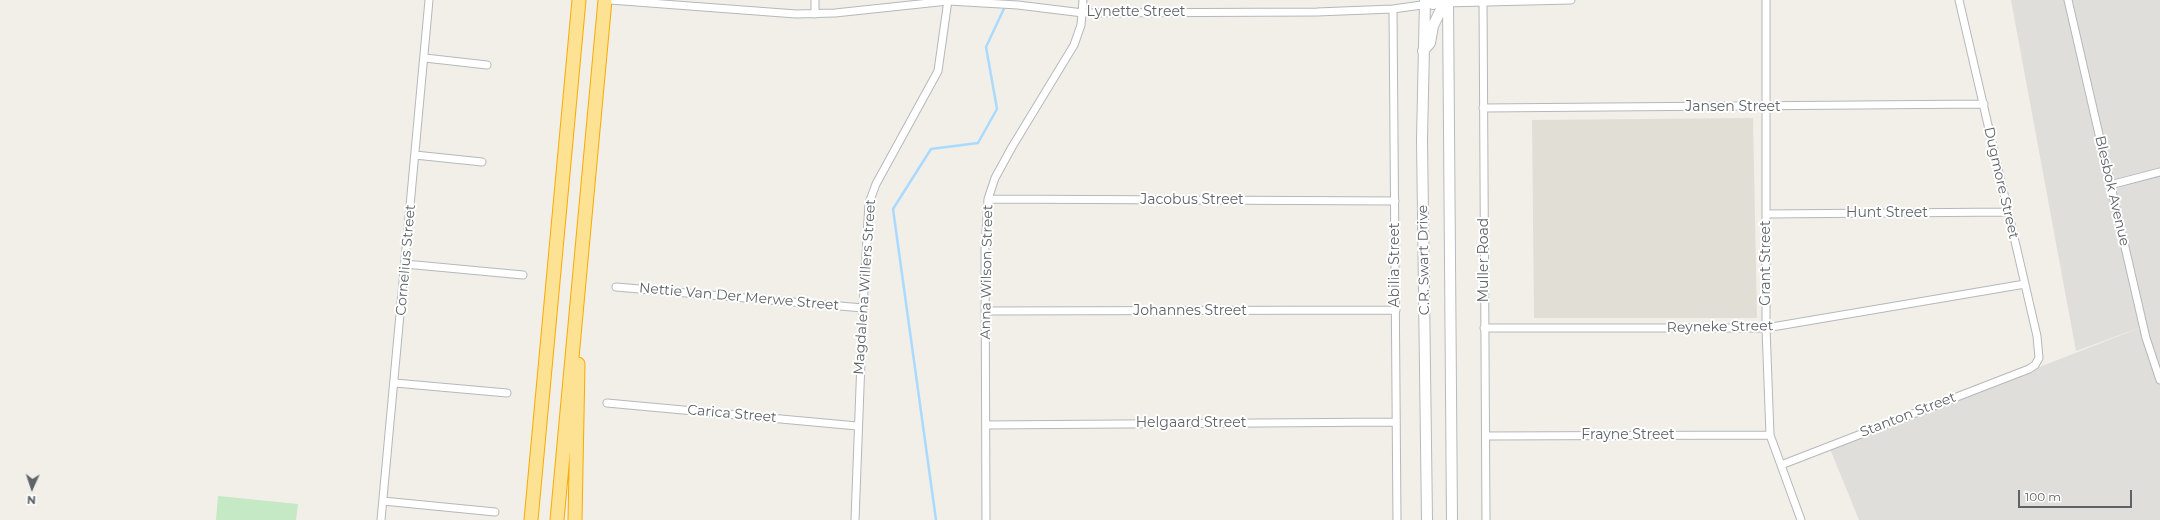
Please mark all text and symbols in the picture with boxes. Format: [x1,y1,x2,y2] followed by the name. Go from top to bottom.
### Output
[1086,4,1186,20] street label: Lynette Street
[1685,99,1781,115] street label: Jansen Street
[1980,126,2022,240] street label: Dugmore Street
[2091,134,2133,248] street label: Blesbok Avenue
[1140,192,1244,208] street label: Jacobus Street
[850,199,880,375] street label: Magdalena Willers Street
[393,204,419,316] street label: Cornelius Street
[977,204,997,340] street label: Anna Wilson Street
[1415,205,1433,315] street label: C.R. Swart Drive
[1846,205,1928,221] street label: Hunt Street
[1476,218,1492,302] street label: Muller Road
[1758,220,1774,306] street label: Grant Street
[1387,222,1403,308] street label: Abilia Street
[638,280,840,314] street label: Nettie Van Der Merwe Street
[1133,303,1247,319] street label: Johannes Street
[1667,318,1773,336] street label: Reyneke Street
[1858,389,1958,441] street label: Stanton Street
[687,402,777,426] street label: Carica Street
[1136,415,1246,431] street label: Helgaard Street
[1581,427,1675,443] street label: Frayne Street
[12,468,52,508] north arrow
[2020,482,2134,508] scale bar
[2025,489,2061,504] text: 100 m
[27,493,36,507] text: N

